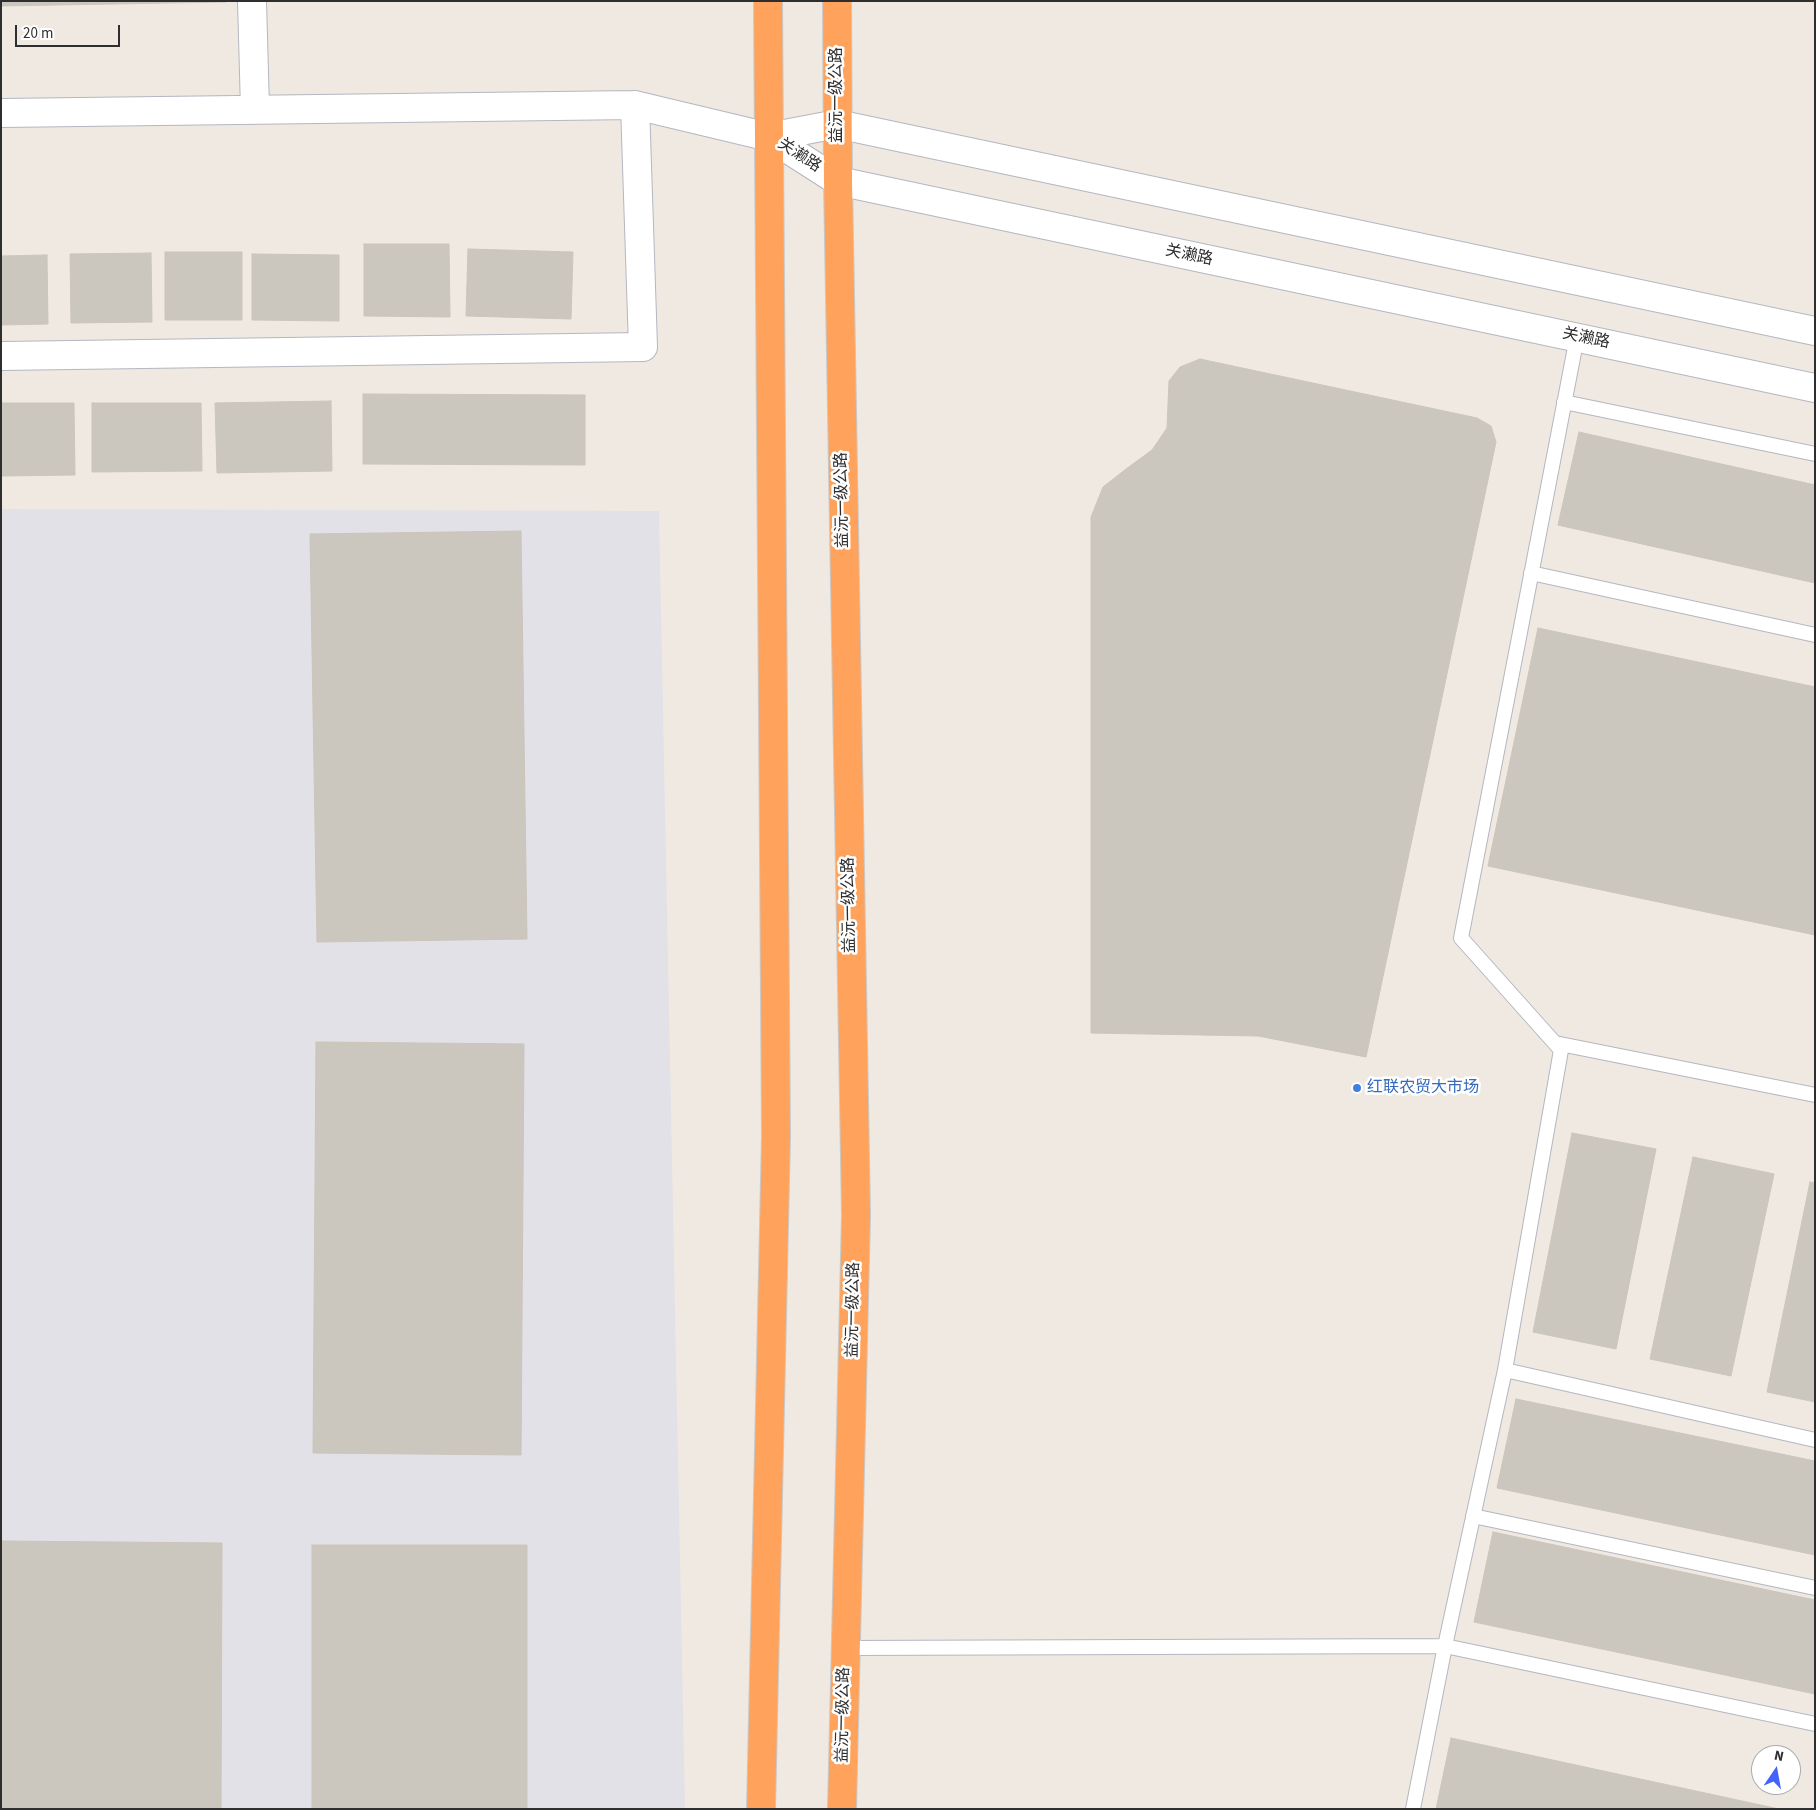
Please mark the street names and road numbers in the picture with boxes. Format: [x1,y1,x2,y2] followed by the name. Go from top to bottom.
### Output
[827,47,847,143] street label: 益沅一级公路
[774,135,824,177] street label: 关濑路
[1164,242,1214,270] street label: 关濑路
[1561,325,1611,353] street label: 关濑路
[833,452,853,548] street label: 益沅一级公路
[840,857,860,953] street label: 益沅一级公路
[844,1262,864,1358] street label: 益沅一级公路
[834,1667,854,1763] street label: 益沅一级公路

